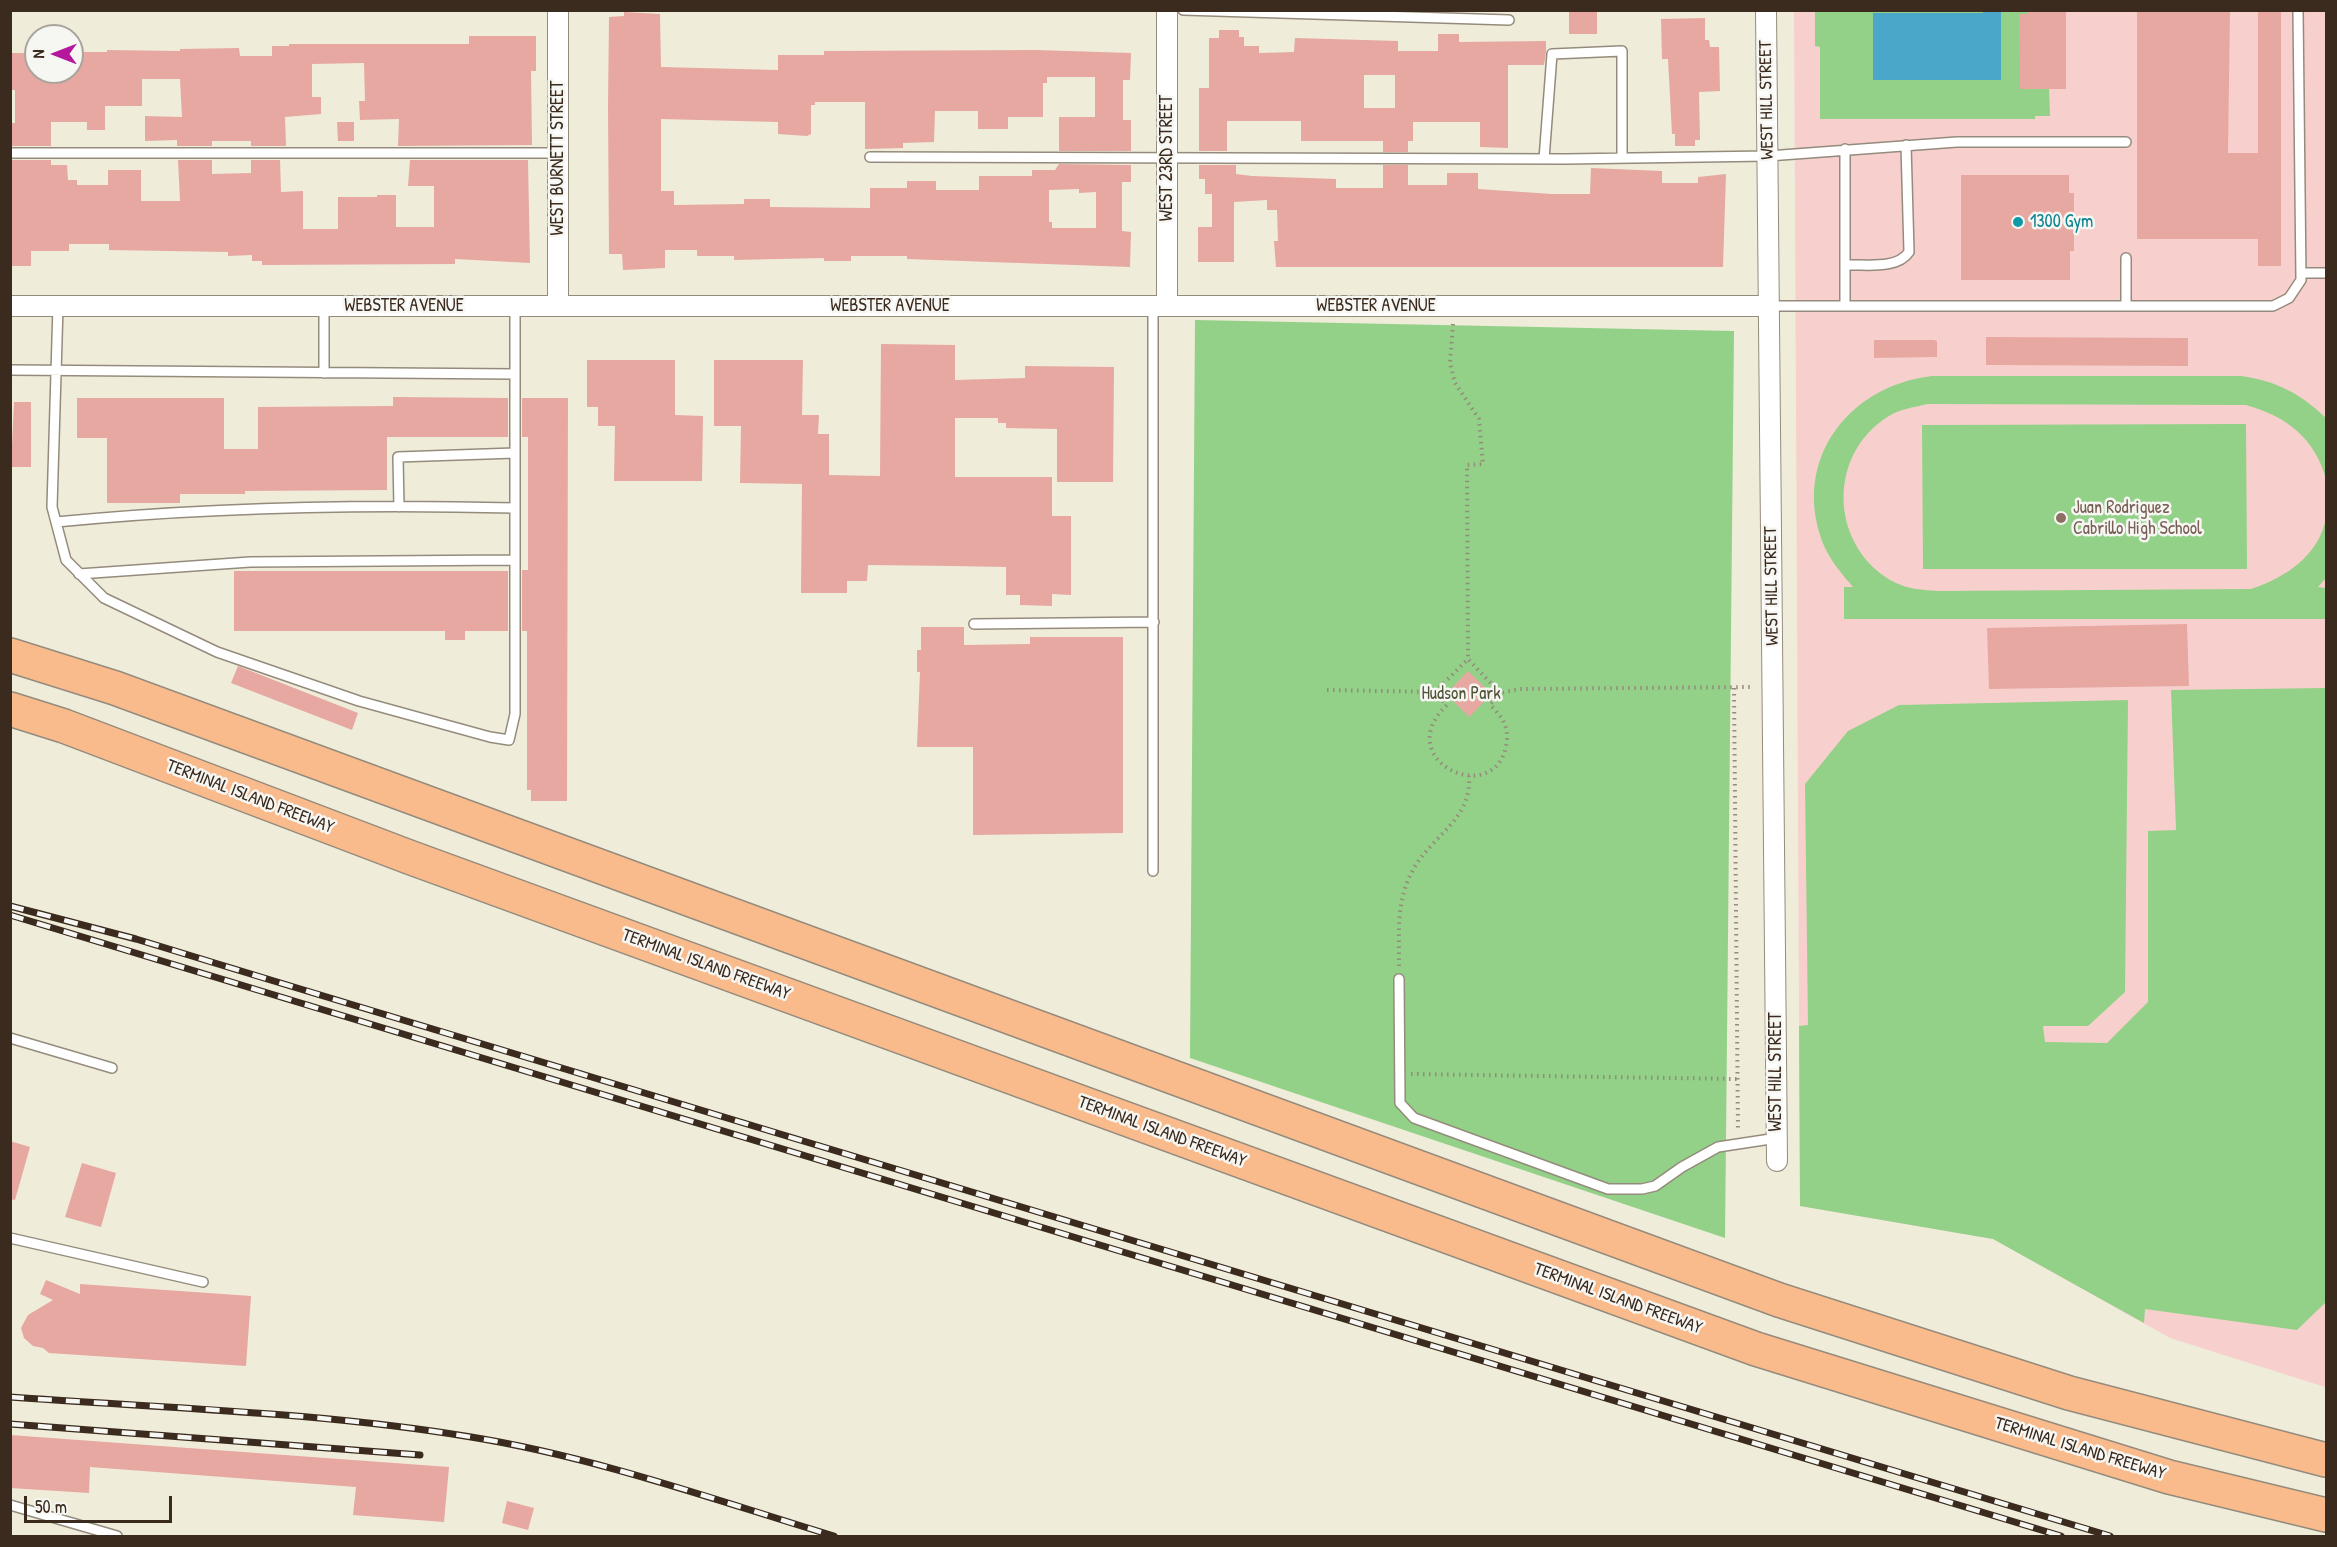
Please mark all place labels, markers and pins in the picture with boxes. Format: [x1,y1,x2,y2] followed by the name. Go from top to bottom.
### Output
[2030,211,2093,233] place label: 1300 Gym
[2011,215,2025,229] marker: 1300 Gym
[2073,497,2202,540] place label: Juan Rodriguez Cabrillo High School
[2054,511,2068,525] marker: Juan Rodriguez Cabrillo High School

